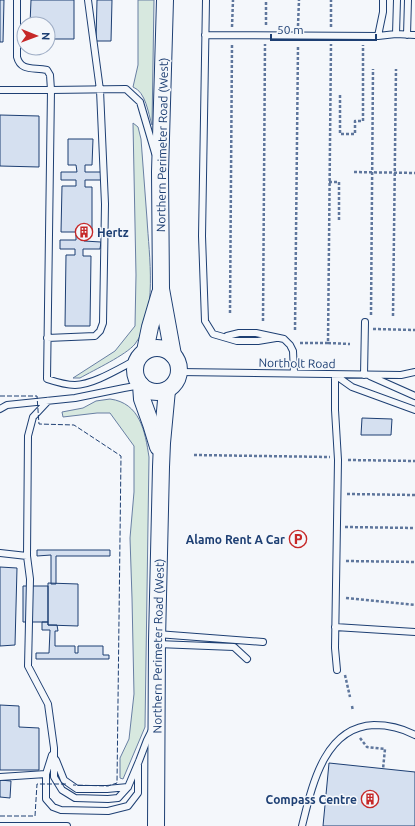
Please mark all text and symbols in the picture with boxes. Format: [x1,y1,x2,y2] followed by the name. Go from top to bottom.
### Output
[16,16,56,56] north arrow
[271,16,376,42] scale bar
[277,23,304,36] text: 50 m
[40,32,52,40] text: N
[154,58,171,232] street label: Northern Perimeter Road (West)
[74,222,94,242] building icon: Hertz
[97,226,129,239] place label: Hertz
[258,356,336,370] street label: Northolt Road
[288,529,308,549] parking icon: Alamo Rent A Car
[186,533,285,546] place label: Alamo Rent A Car
[150,558,166,733] street label: Northern Perimeter Road (West)
[360,789,380,809] building icon: Compass Centre
[266,793,357,806] place label: Compass Centre

